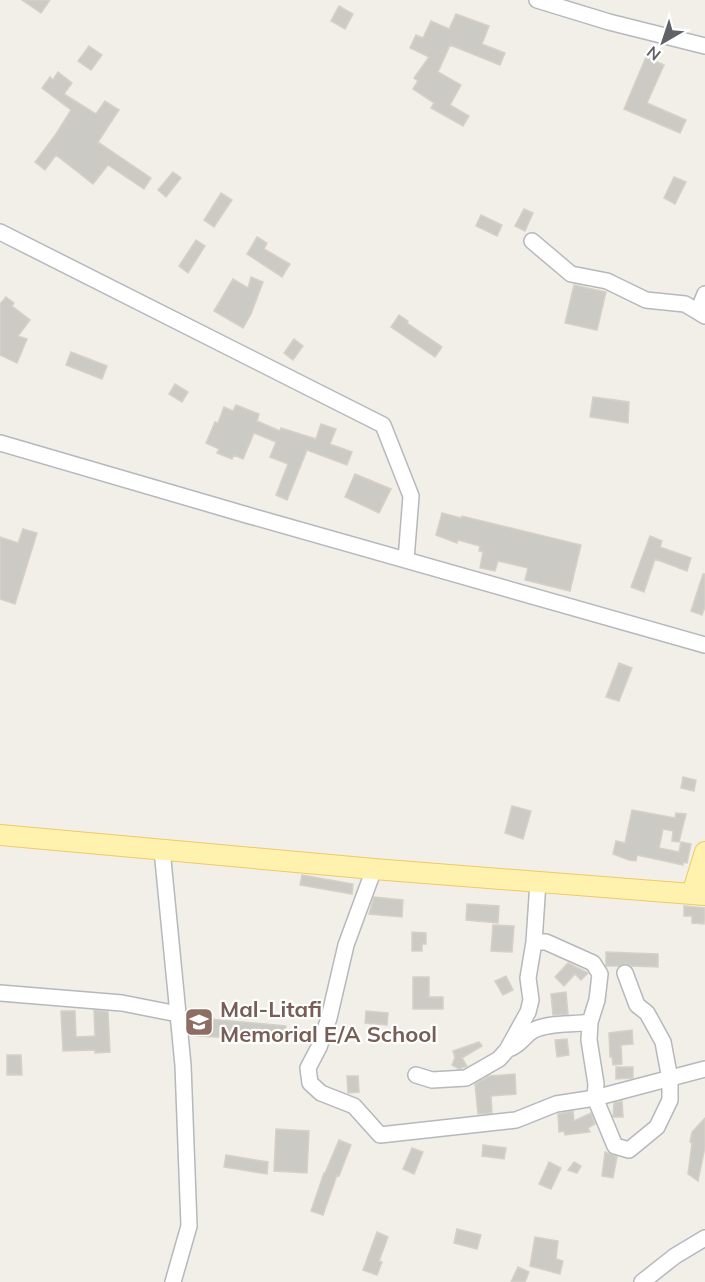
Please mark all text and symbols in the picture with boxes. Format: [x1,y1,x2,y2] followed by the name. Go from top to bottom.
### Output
[633,12,693,72] north arrow
[643,42,665,65] text: N
[220,995,437,1048] place label: Mal-Litafi Memorial E/A School
[183,1006,215,1038] school or university icon: Mal-Litafi Memorial E/A School

